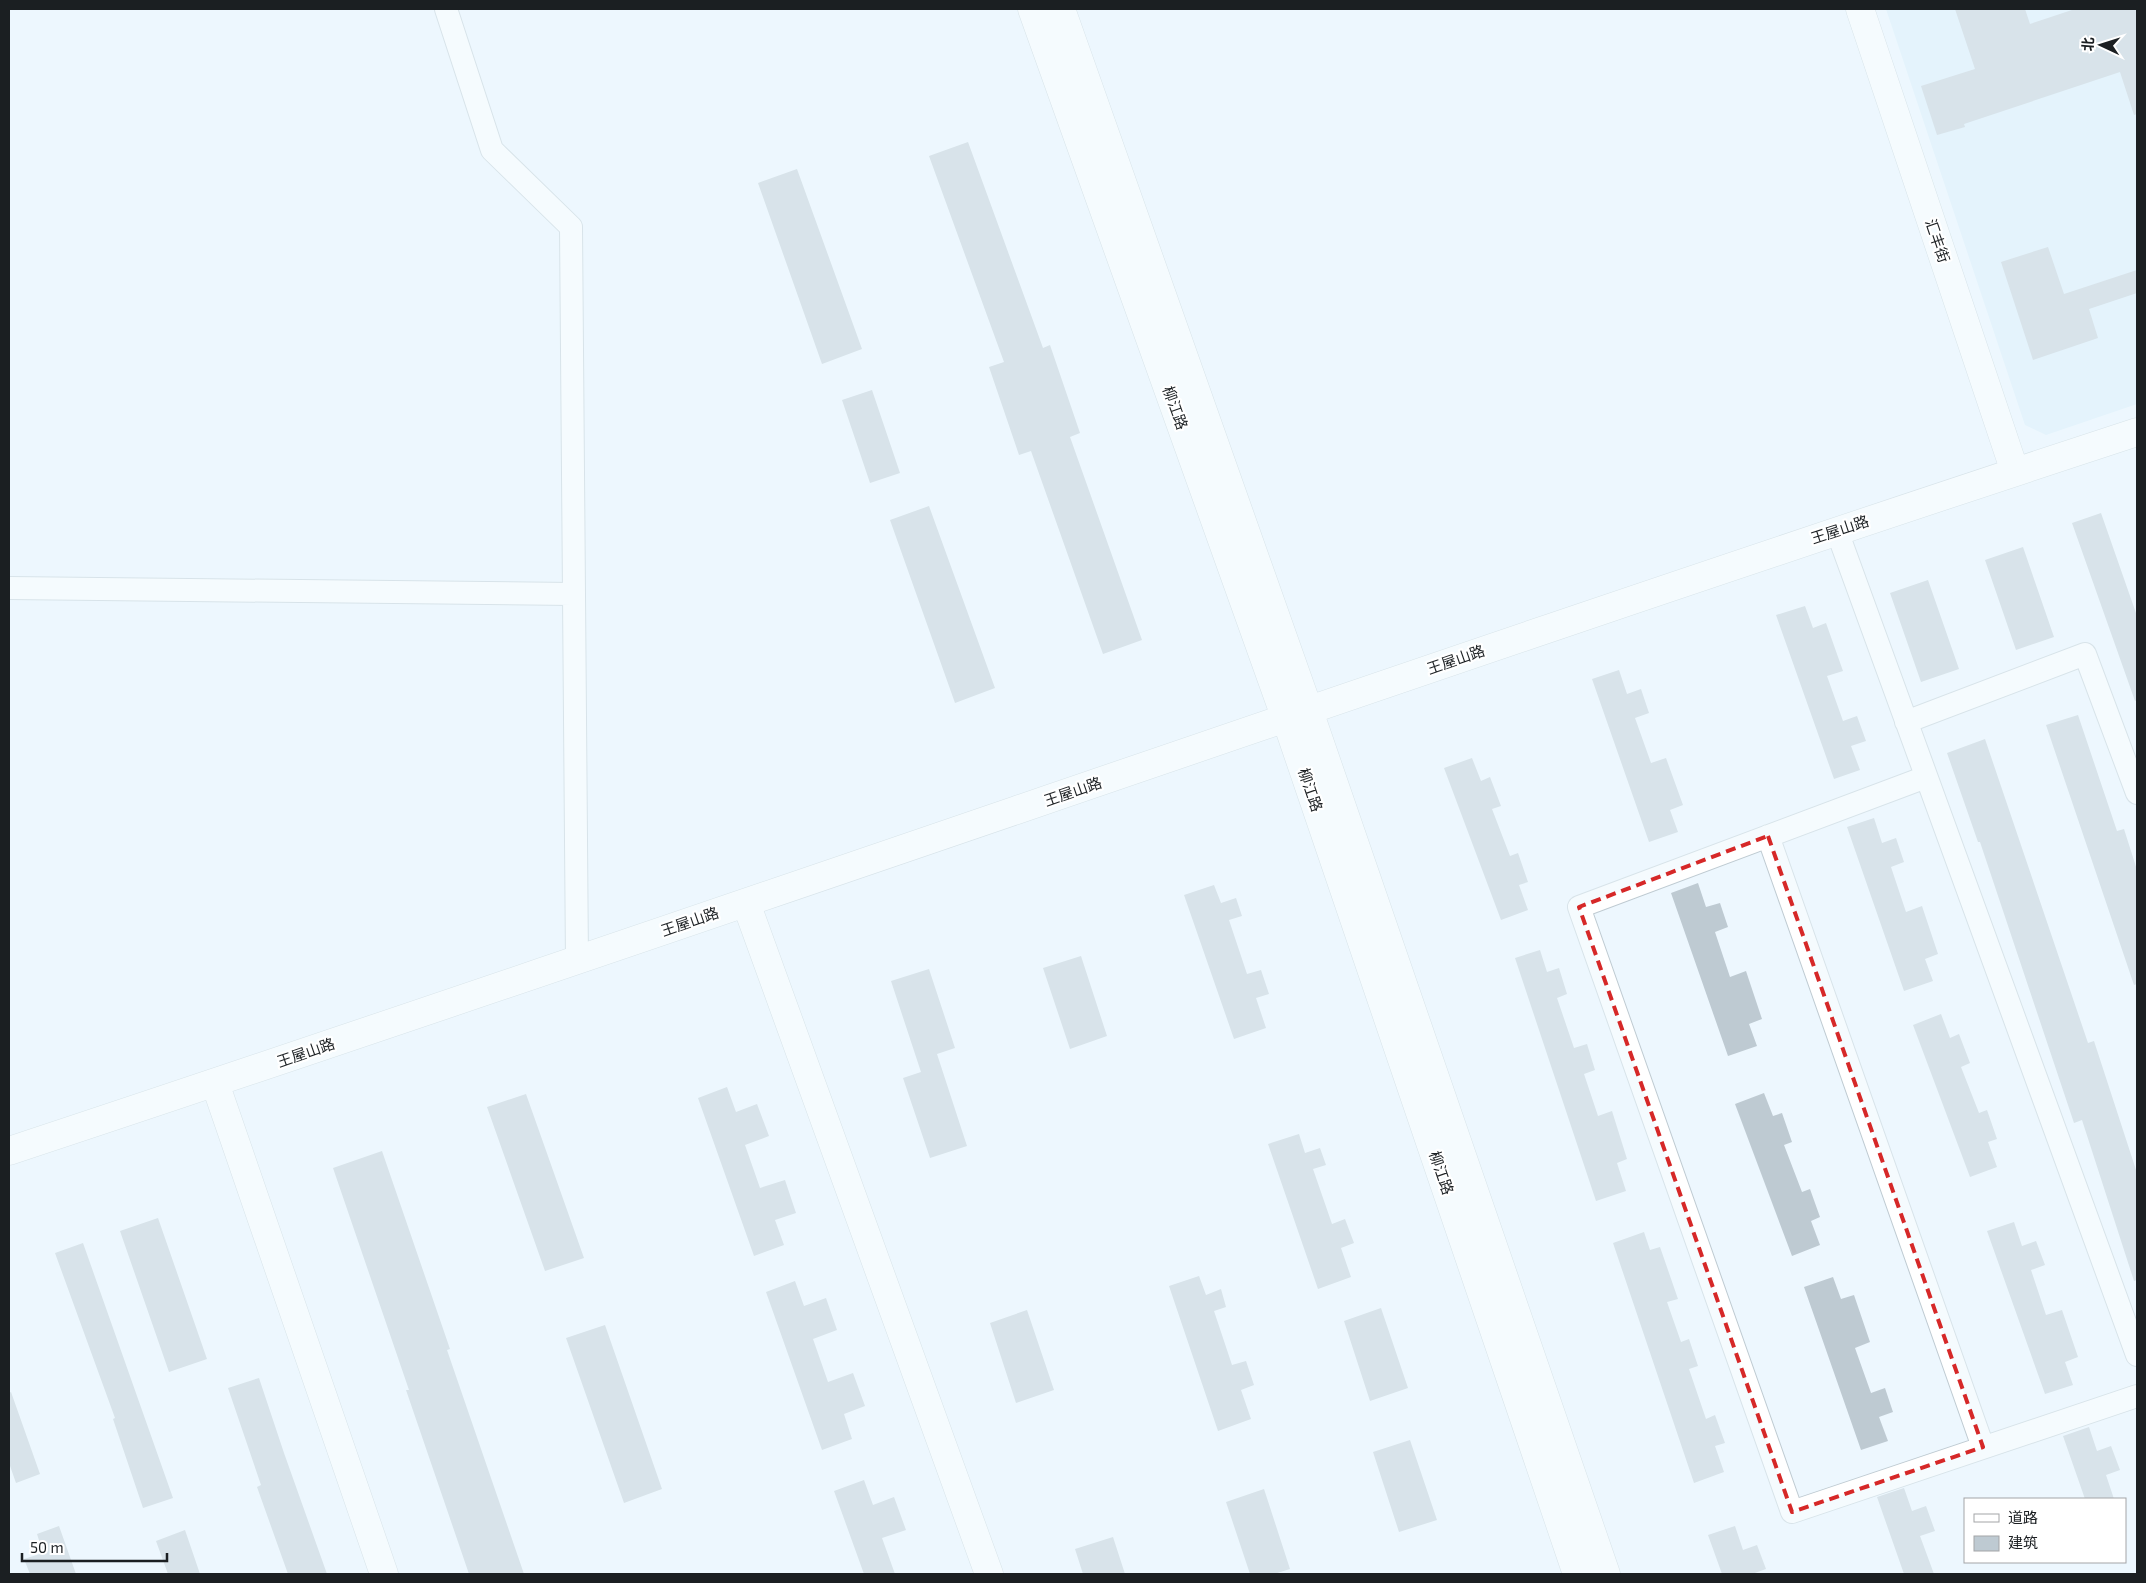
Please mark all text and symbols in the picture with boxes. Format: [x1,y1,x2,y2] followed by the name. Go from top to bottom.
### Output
[2076,20,2126,70] north arrow
[2079,36,2097,52] text: 北
[1922,216,1954,265] street label: 汇丰街
[1160,383,1192,432] street label: 柳江路
[1808,511,1871,547] street label: 王屋山路
[1424,641,1487,677] street label: 王屋山路
[1295,765,1327,814] street label: 柳江路
[1041,773,1104,809] street label: 王屋山路
[658,903,721,939] street label: 王屋山路
[274,1034,337,1070] street label: 王屋山路
[1426,1148,1458,1197] street label: 柳江路
[1964,1498,2126,1563] legend
[2008,1508,2038,1526] text: 道路
[22,1530,168,1562] scale bar
[2008,1533,2038,1551] text: 建筑
[30,1538,64,1556] text: 50 m

